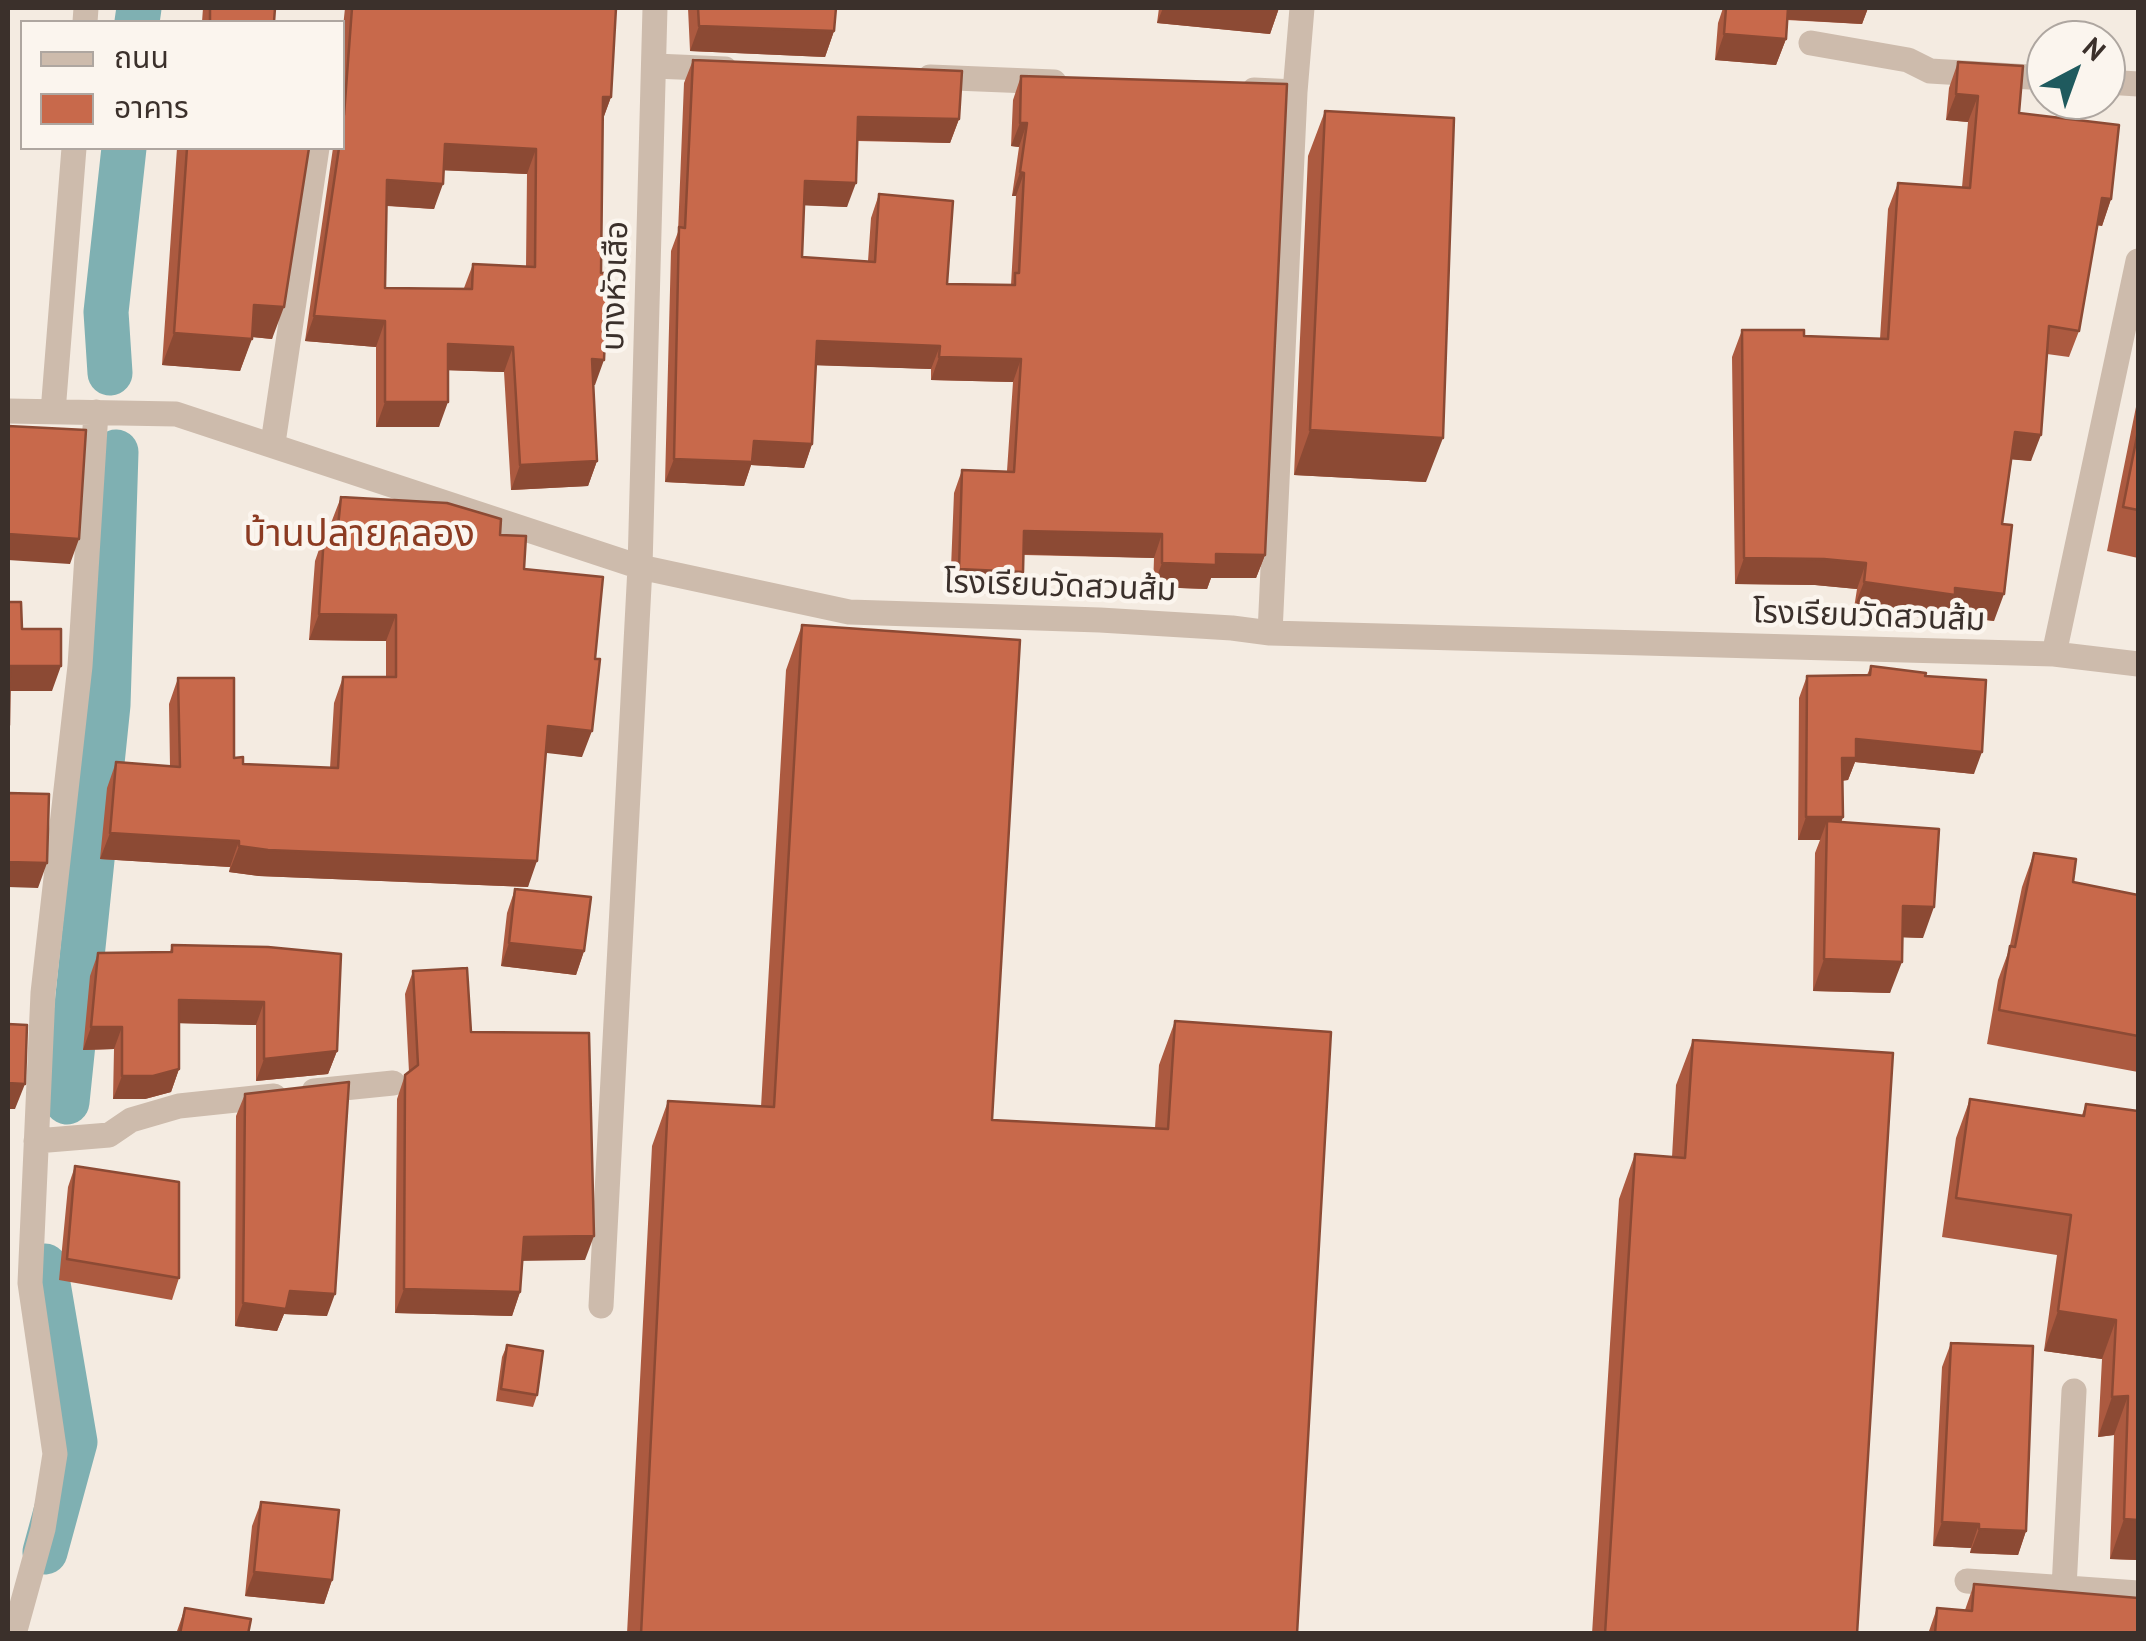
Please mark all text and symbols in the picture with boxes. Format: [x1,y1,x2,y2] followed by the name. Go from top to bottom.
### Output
[20,20,345,150] legend
[2026,20,2126,120] north arrow
[2076,28,2114,68] text: N
[114,37,169,76] text: ถนน
[114,87,189,126] text: อาคาร
[595,220,637,352] street label: บางหัวเสือ
[243,512,475,558] district label: บ้านปลายคลอง
[943,564,1177,610] street label: โรงเรียนวัดสวนส้ม
[1752,594,1986,640] street label: โรงเรียนวัดสวนส้ม

